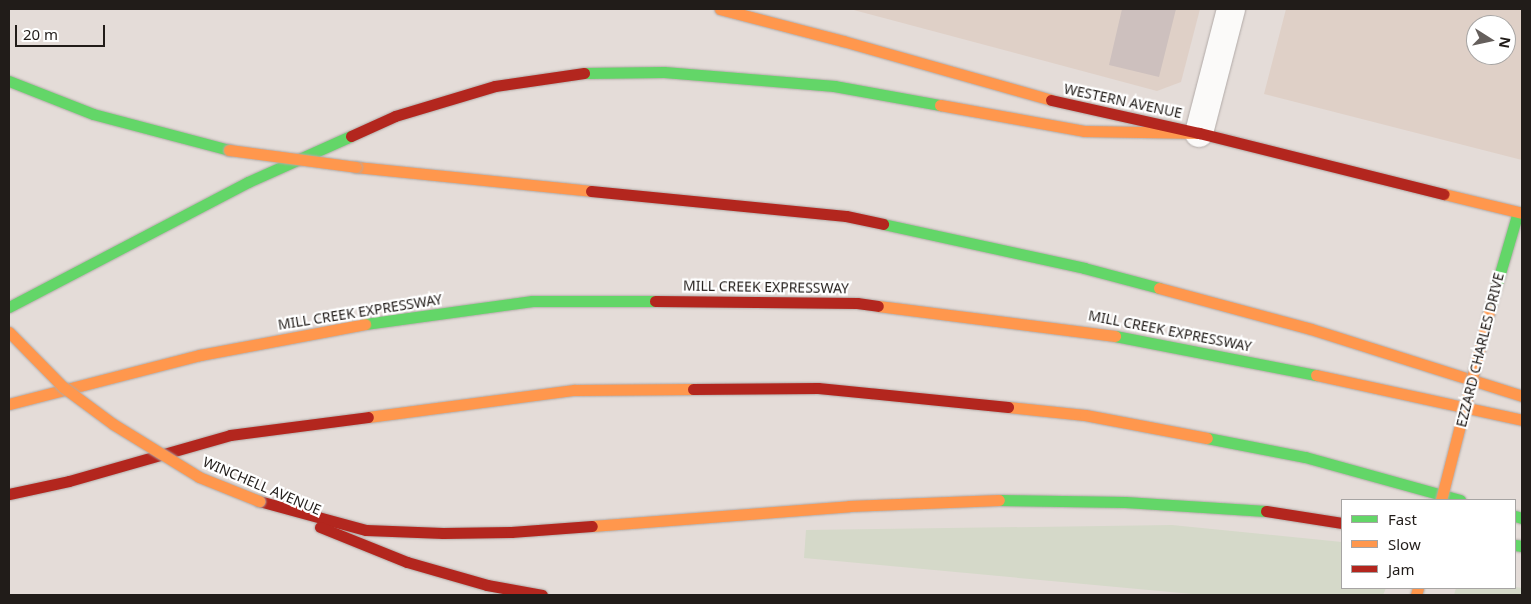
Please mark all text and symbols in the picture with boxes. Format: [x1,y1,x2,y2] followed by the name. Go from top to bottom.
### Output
[18,15,108,47] scale bar
[1466,15,1516,65] north arrow
[23,24,58,44] text: 20 m
[1495,35,1516,50] text: N
[1062,80,1184,122] street label: WESTERN AVENUE
[1453,271,1507,429] street label: EZZARD CHARLES DRIVE
[683,277,849,297] street label: MILL CREEK EXPRESSWAY
[277,291,443,333] street label: MILL CREEK EXPRESSWAY
[1087,307,1253,355] street label: MILL CREEK EXPRESSWAY
[200,453,324,519] street label: WINCHELL AVENUE
[1341,499,1516,589] legend
[1388,509,1417,529] text: Fast
[1388,534,1421,554] text: Slow
[1388,559,1415,579] text: Jam

